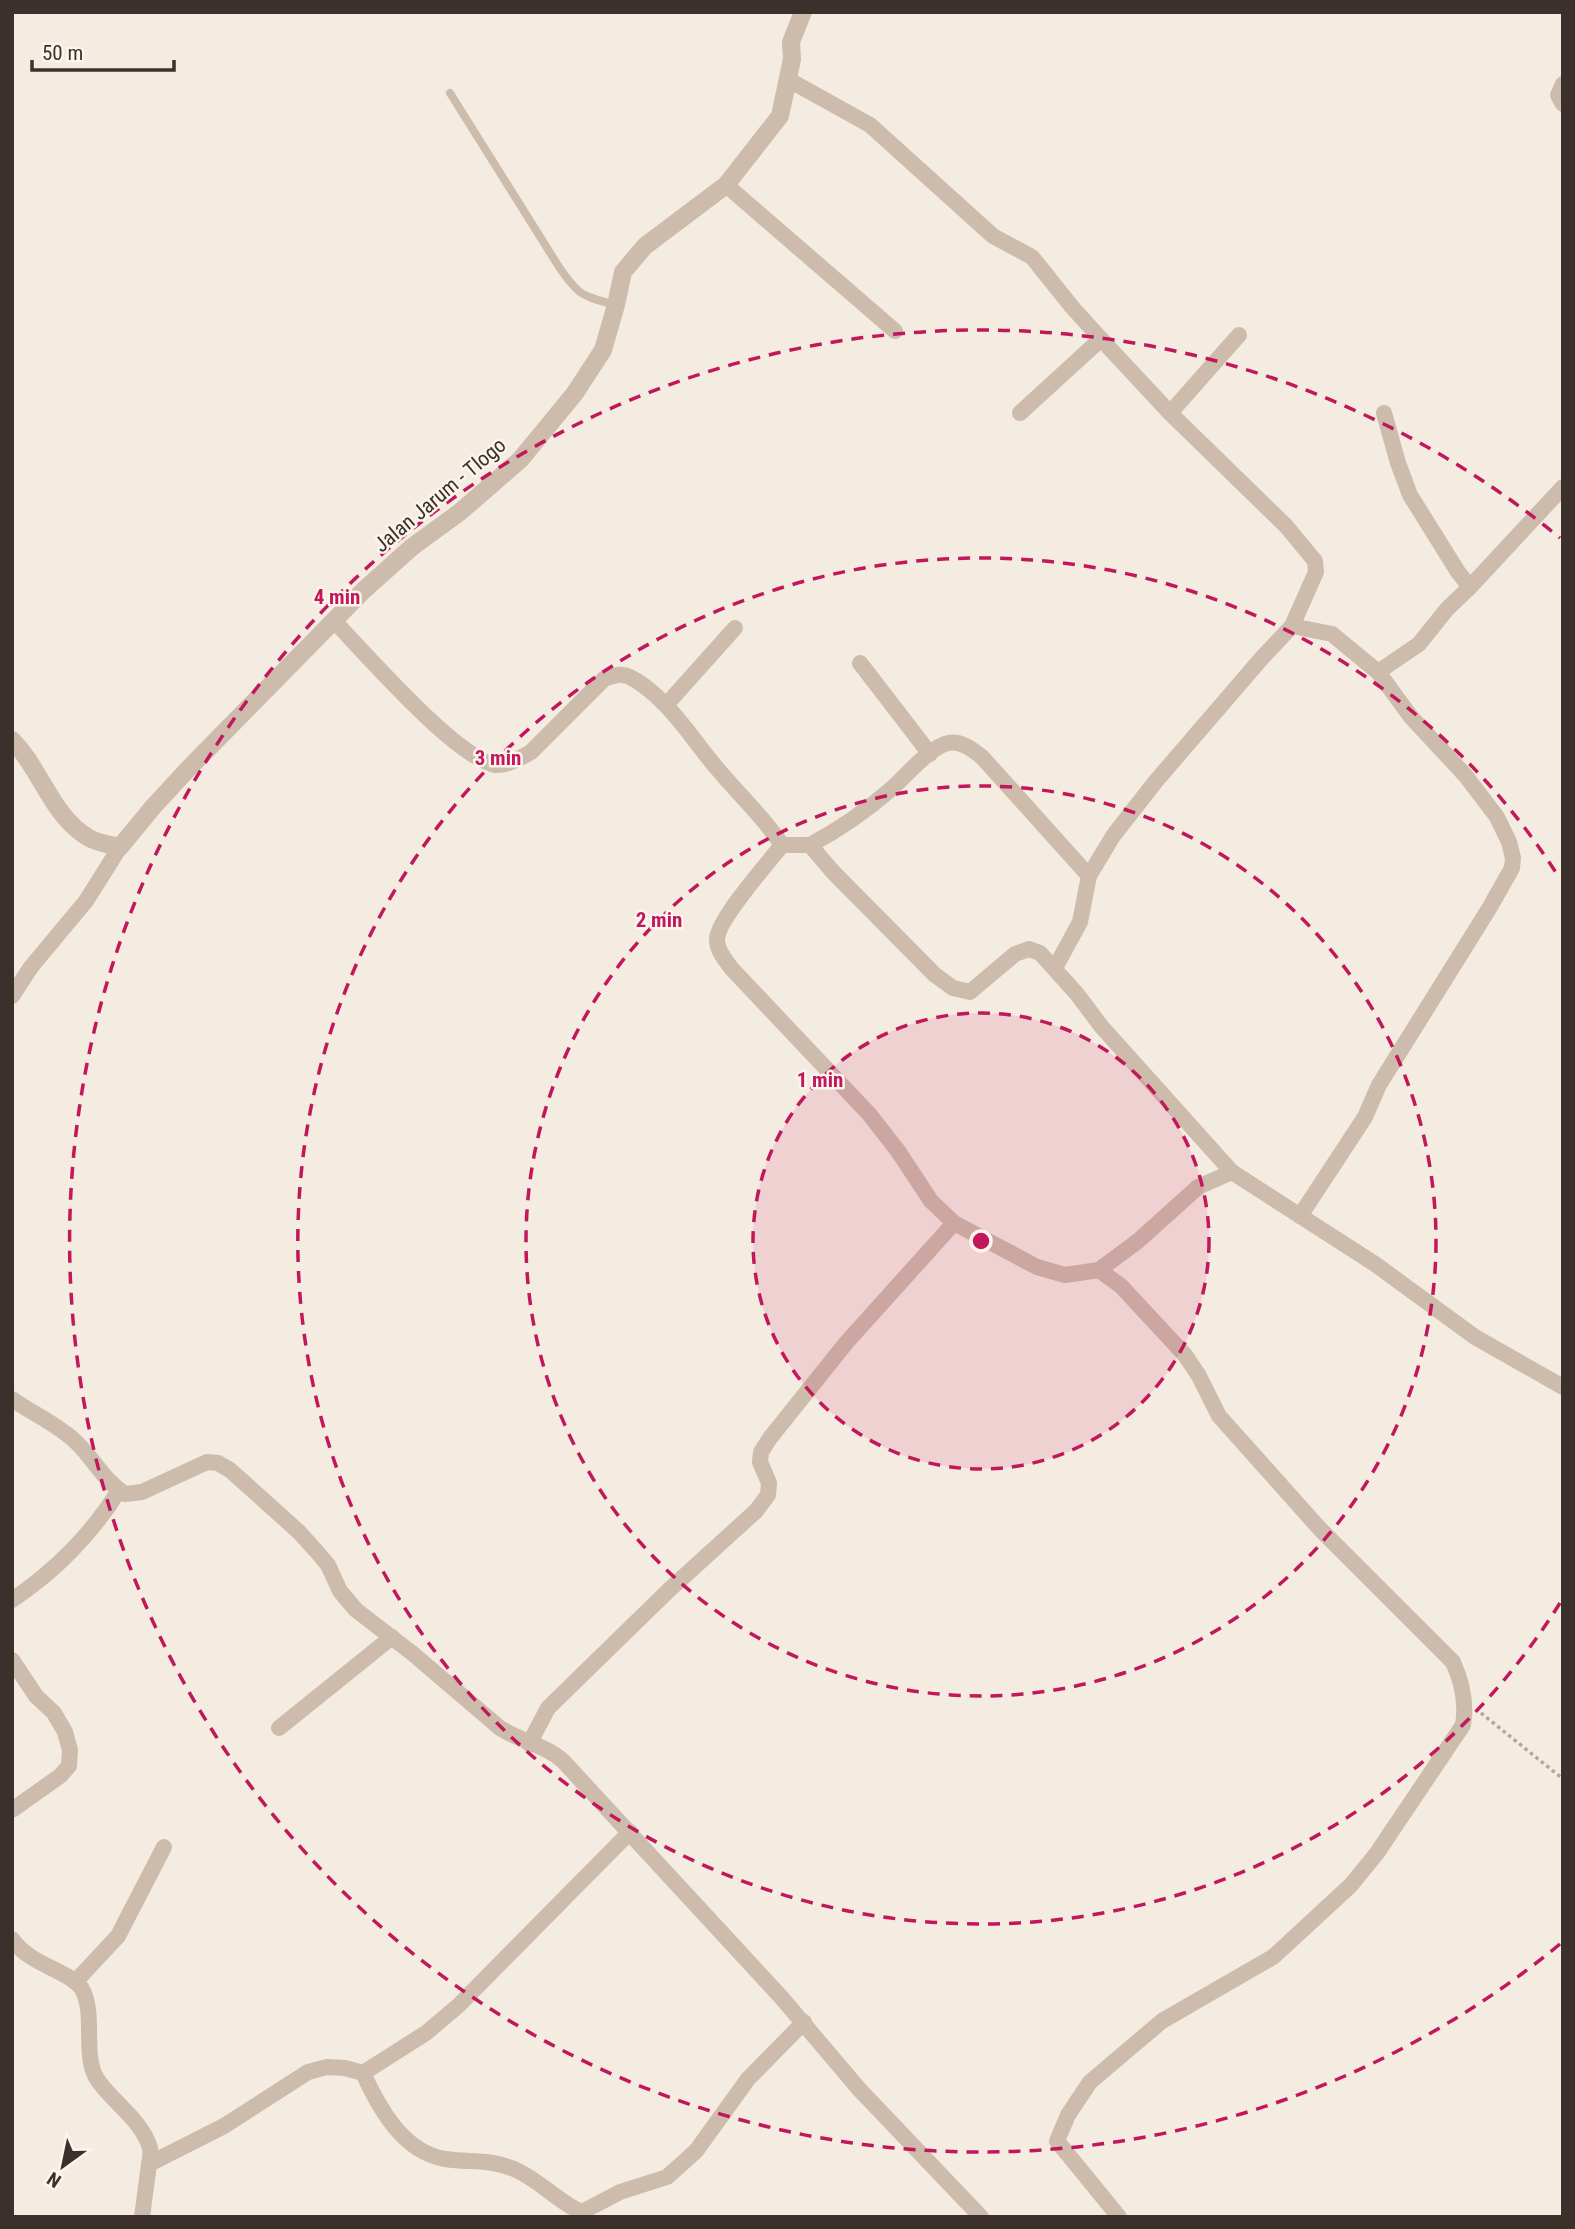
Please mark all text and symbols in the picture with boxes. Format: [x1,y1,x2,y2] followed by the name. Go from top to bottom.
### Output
[32,28,173,72] scale bar
[42,41,83,65] text: 50 m
[369,433,511,557] street label: Jalan Jarum - Tlogo
[314,585,360,609] text: 4 min
[475,746,521,770] text: 3 min
[636,908,682,932] text: 2 min
[797,1068,843,1092] text: 1 min
[969,1229,993,1253] centre of rings
[28,2131,98,2201] north arrow
[43,2167,65,2193] text: N

